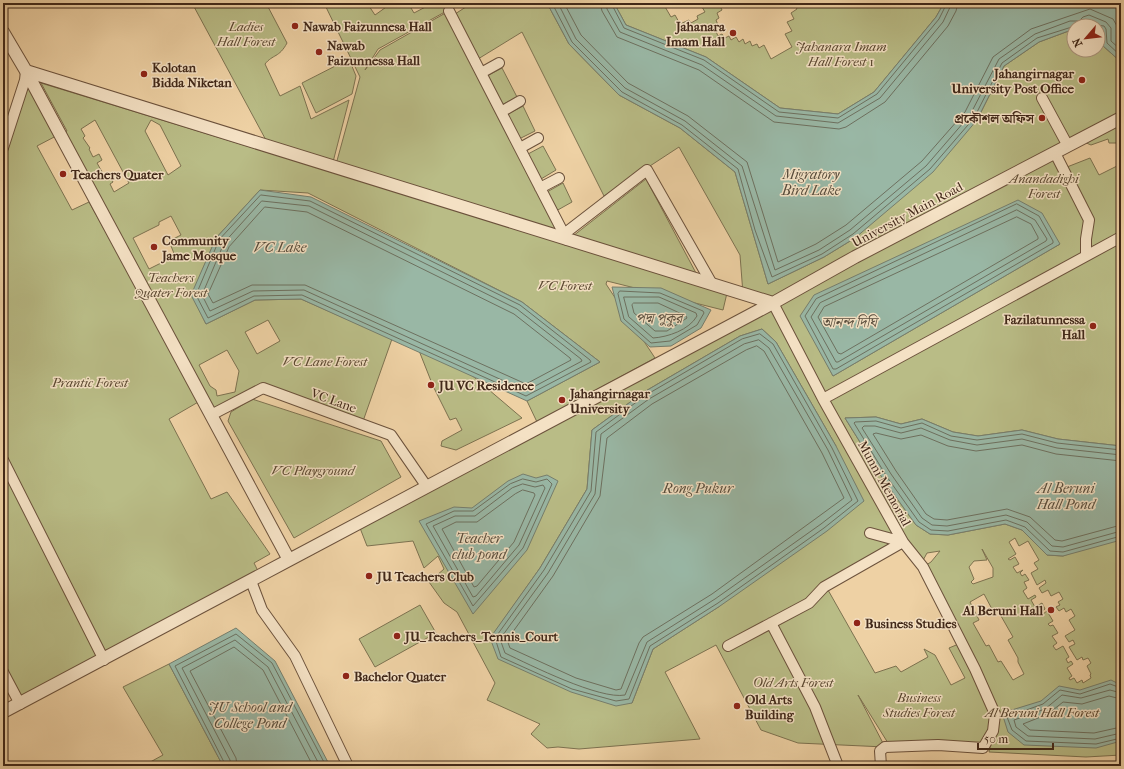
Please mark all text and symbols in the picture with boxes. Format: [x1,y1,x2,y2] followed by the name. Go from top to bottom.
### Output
[1066,18,1106,58] north arrow
[216,19,276,49] park label: Ladies Hall Forest
[303,19,432,34] place label: Nawab Faizunnesa Hall
[666,19,726,49] place label: Jahanara Imam Hall
[290,21,300,31] marker: Nawab Faizunnesa Hall
[728,28,738,38] marker: Jahanara Imam Hall
[1070,35,1085,49] text: N
[326,38,421,68] place label: Nawab Faizunnessa Hall
[795,39,887,69] park label: Jahanara Imam Hall Forest 1
[314,47,324,57] marker: Nawab Faizunnessa Hall
[152,60,232,90] place label: Kolotan Bidda Niketan
[950,66,1075,97] place label: Jahangirnagar University Post Office
[139,69,149,79] marker: Kolotan Bidda Niketan
[1077,75,1087,85] marker: Jahangirnagar University Post Office
[954,111,1034,126] place label: প্রকৌশল অফিস
[1037,113,1047,123] marker: প্রকৌশল অফিস
[781,166,841,199] water label: Migratory Bird Lake
[70,167,164,182] place label: Teachers Quater
[58,169,68,179] marker: Teachers Quater
[1007,171,1080,201] park label: Anandadighi Forest
[849,178,966,250] street label: University Main Road
[160,233,237,264] place label: Community Jame Mosque
[254,239,307,256] water label: VC Lake
[149,242,159,252] marker: Community Jame Mosque
[134,270,208,301] park label: Teachers Quater Forest
[538,278,593,293] park label: VC Forest
[636,310,685,328] water label: পদ্ম পুকুর
[1003,312,1086,342] place label: Fazilatunnessa Hall
[821,314,879,331] water label: আনন্দ দিঘি
[1088,321,1098,331] marker: Fazilatunnessa Hall
[283,354,368,369] park label: VC Lane Forest
[51,375,129,390] park label: Prantic Forest
[437,378,535,394] place label: JU VC Residence
[426,380,436,390] marker: JU VC Residence
[308,385,359,416] street label: VC Lane
[568,386,650,417] place label: Jahangirnagar University
[557,395,567,405] marker: Jahangirnagar University
[855,438,914,529] street label: Munni Memorial
[272,463,357,478] park label: VC Playground
[662,480,735,497] water label: Rong Pukur
[1036,480,1097,513] water label: Al Beruni Hall Pond
[452,530,508,563] water label: Teacher club pond
[375,569,474,585] place label: JU Teachers Club
[364,571,374,581] marker: JU Teachers Club
[962,603,1043,618] place label: Al Beruni Hall
[1046,605,1056,615] marker: Al Beruni Hall
[865,616,957,631] place label: Business Studies
[852,618,862,628] marker: Business Studies
[403,629,559,645] place label: JU_Teachers_Tennis_Court
[392,631,402,641] marker: JU_Teachers_Tennis_Court
[354,669,447,684] place label: Bachelor Quater
[341,671,351,681] marker: Bachelor Quater
[753,675,834,690] park label: Old Arts Forest
[882,690,956,720] park label: Business Studies Forest
[745,692,795,723] place label: Old Arts Building
[208,699,293,732] water label: JU School and College Pond
[732,701,742,711] marker: Old Arts Building
[983,705,1100,720] park label: Al Beruni Hall Forest
[978,725,1053,751] scale bar
[984,732,1008,746] text: 50 m

